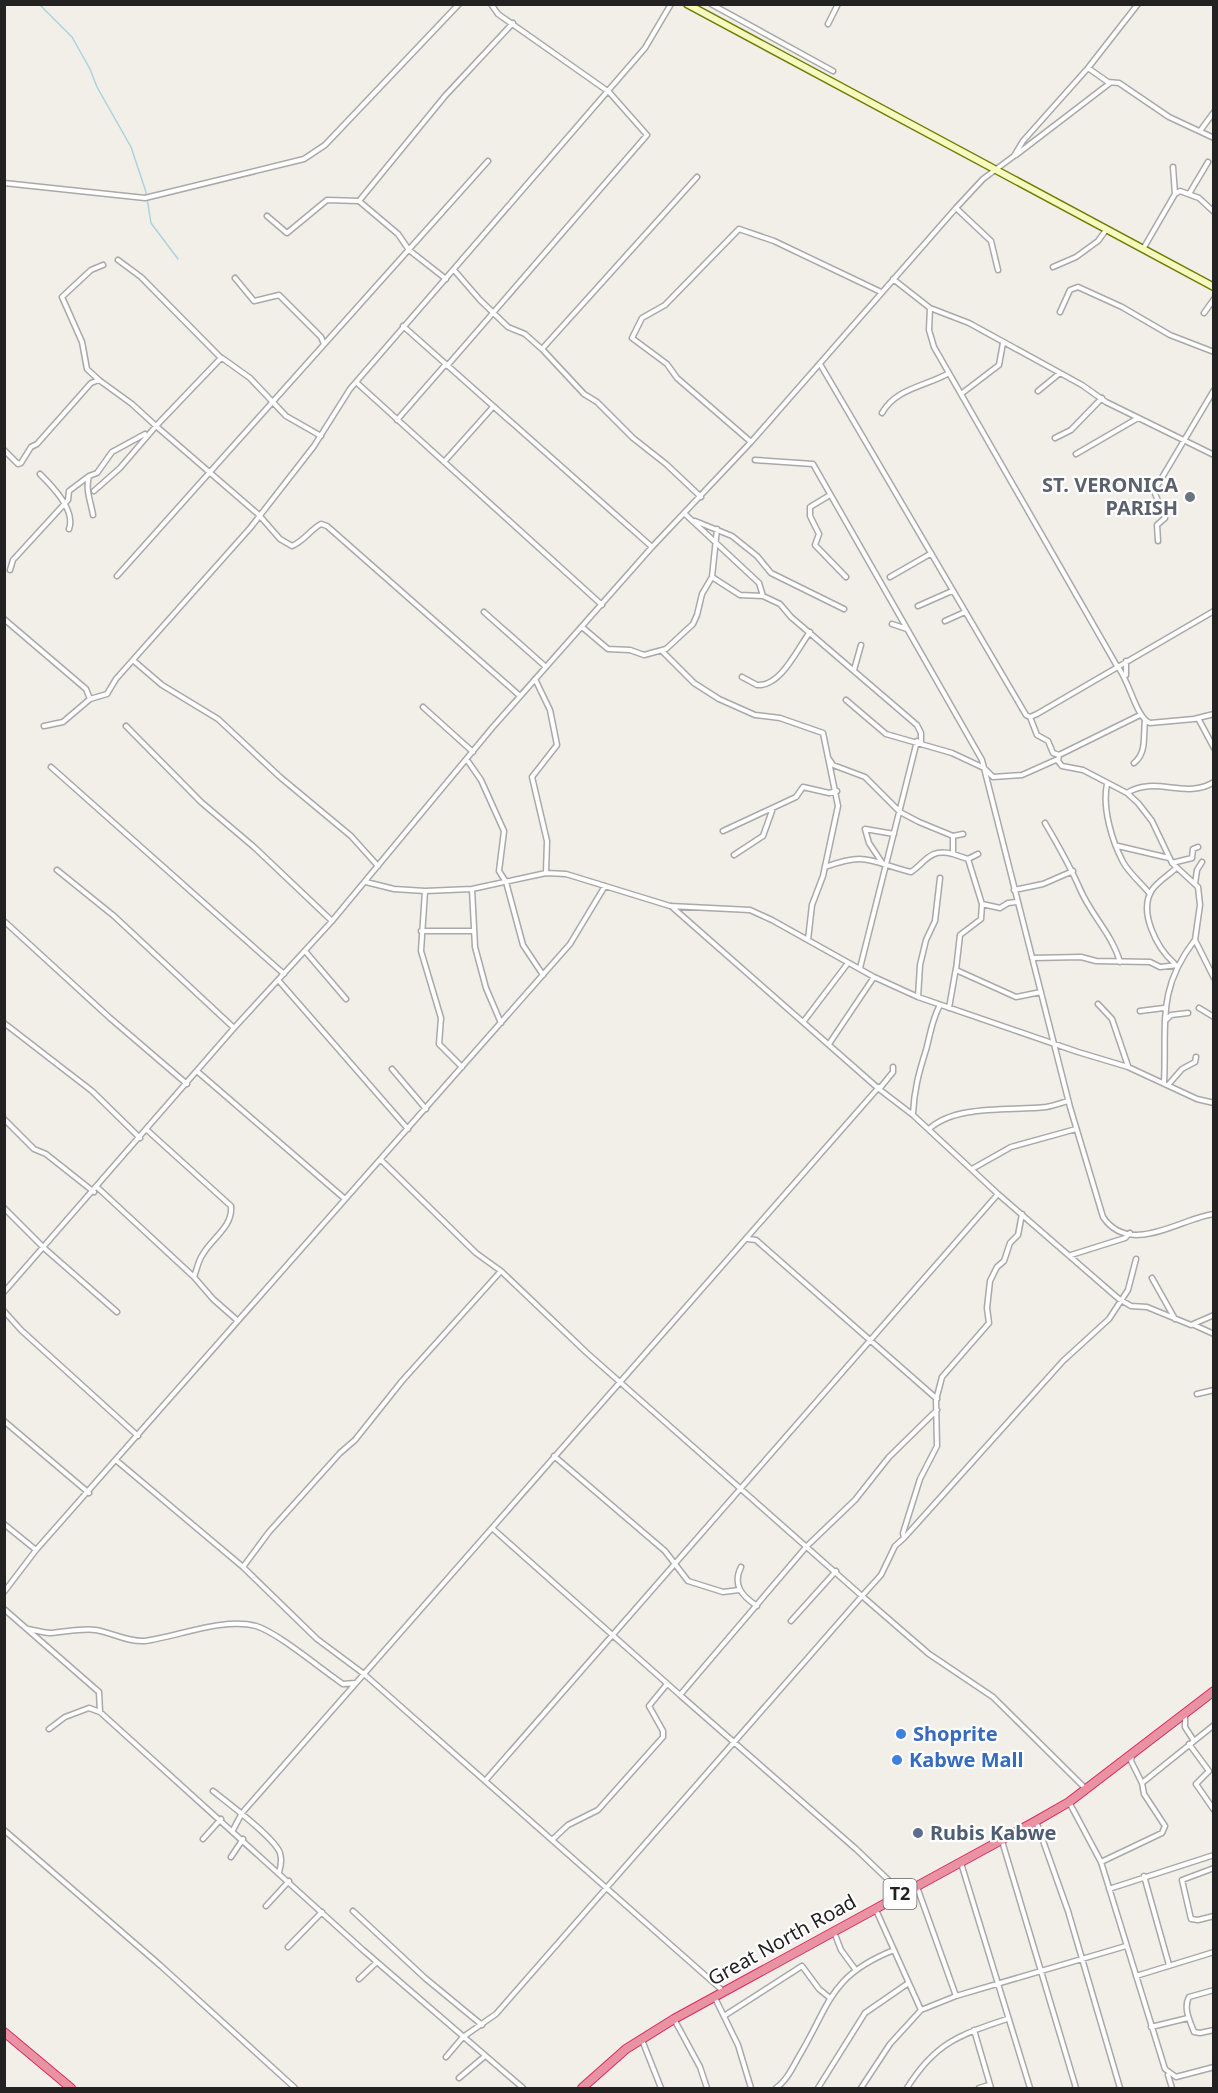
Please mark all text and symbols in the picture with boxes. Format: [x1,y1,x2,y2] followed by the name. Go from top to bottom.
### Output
[1042,471,1178,521] place label: ST. VERONICA PARISH
[1183,490,1197,504] marker: ST. VERONICA PARISH
[913,1720,998,1747] place label: Shoprite
[894,1727,908,1741] marker: Shoprite
[909,1746,1024,1773] place label: Kabwe Mall
[890,1753,904,1767] marker: Kabwe Mall
[930,1819,1057,1846] place label: Rubis Kabwe
[911,1826,925,1840] marker: Rubis Kabwe
[884,1879,916,1909] road number: T2
[703,1888,861,1992] street label: Great North Road

